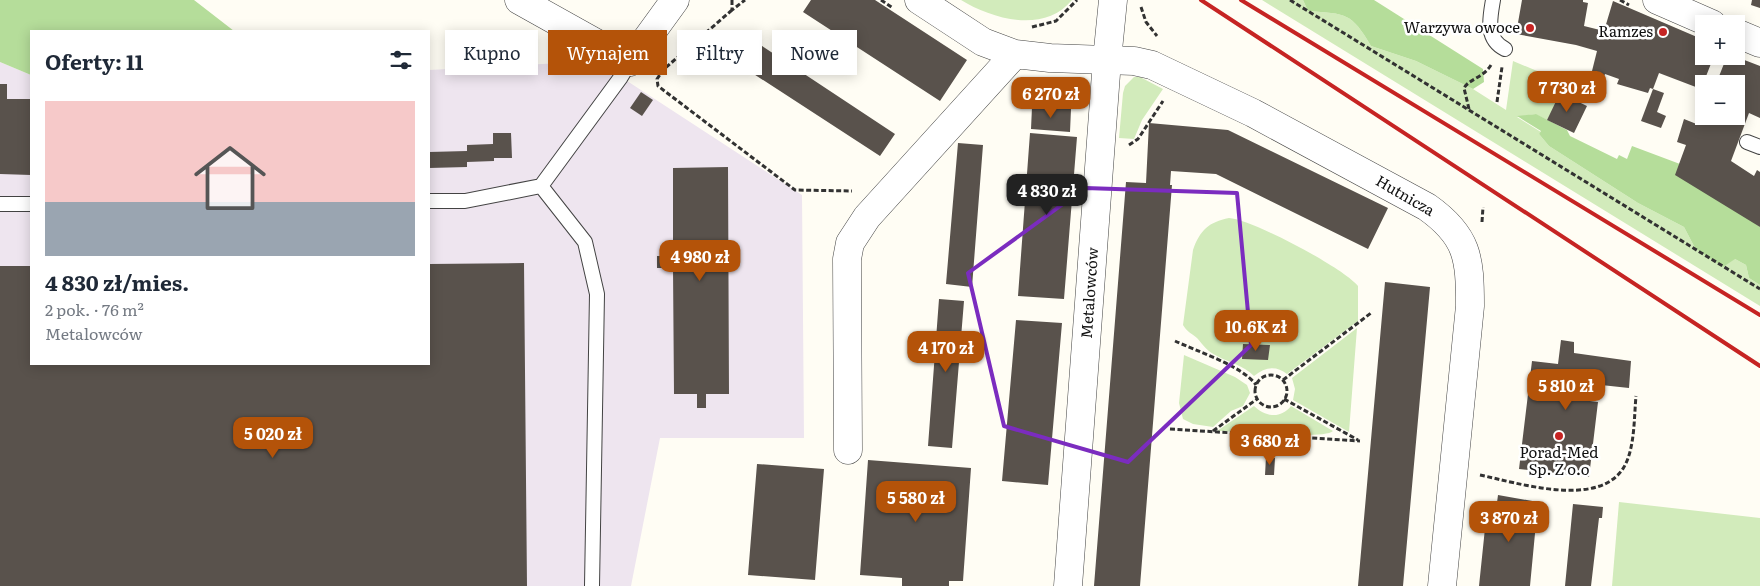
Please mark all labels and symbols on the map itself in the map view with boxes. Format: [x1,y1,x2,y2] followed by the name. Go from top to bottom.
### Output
[1404,15,1520,38] place label: Warzywa owoce
[1598,19,1653,42] place label: Ramzes
[1524,22,1536,34] marker: Warzywa owoce
[1657,26,1669,38] marker: Ramzes
[1515,70,1619,113] pin: 7 730 zł
[999,76,1103,119] pin: 6 270 zł
[1372,169,1440,221] street label: Hutnicza
[995,174,1099,216] pin: 4 830 zł
[648,240,752,282] pin: 4 980 zł
[1074,246,1103,339] street label: Metalowców
[1204,310,1308,352] pin: 10.6K zł
[894,330,998,373] pin: 4 170 zł
[1514,368,1618,411] pin: 5 810 zł
[221,416,325,459] pin: 5 020 zł
[1218,424,1322,466] pin: 3 680 zł
[1553,430,1565,442] marker: Porad-Med Sp. Z o.o
[1520,440,1598,480] place label: Porad-Med Sp. Z o.o
[864,480,968,523] pin: 5 580 zł
[1457,500,1561,543] pin: 3 870 zł

